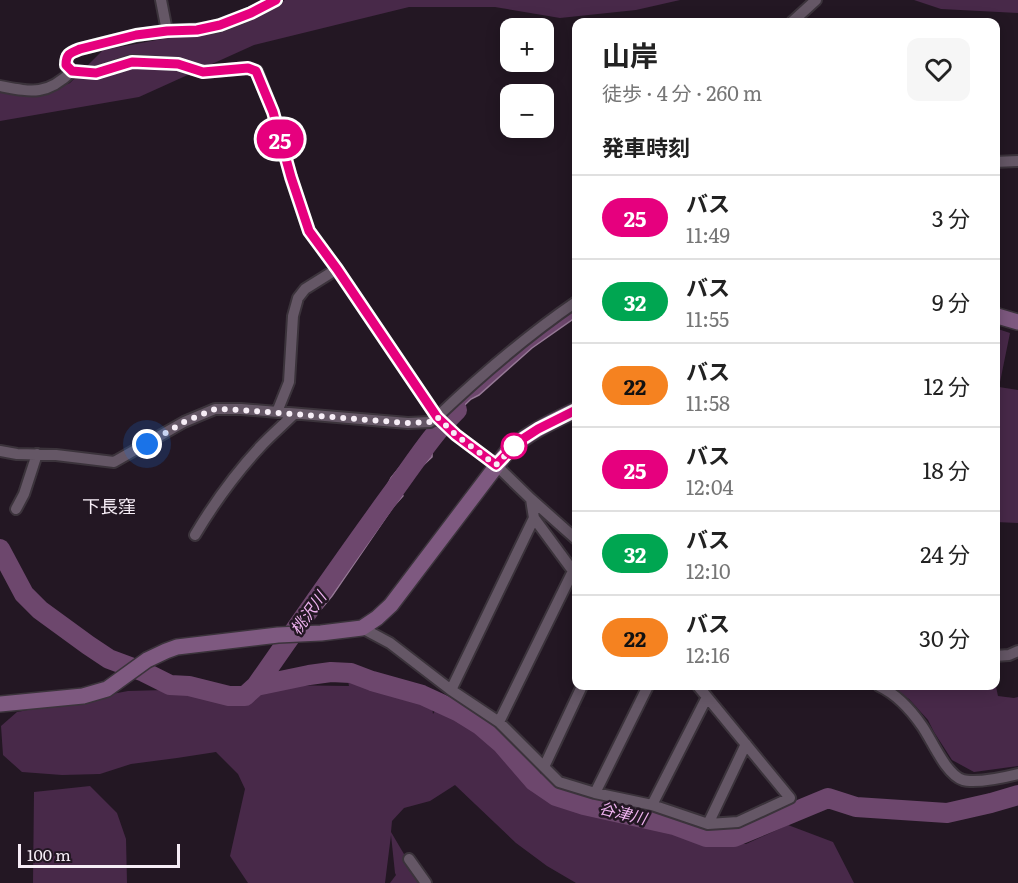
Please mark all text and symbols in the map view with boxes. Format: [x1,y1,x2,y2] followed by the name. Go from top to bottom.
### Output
[500,18,554,138] map controls
[500,18,554,72] button: +
[602,33,658,75] text: 山岸
[907,38,970,101] button: heart
[602,77,762,107] text: 徒歩 · 4 分 · 260 m
[500,84,554,138] button: −
[253,120,307,158] line badge: 25
[269,124,291,155] text: 25
[602,130,690,163] text: 発車時刻
[686,186,730,219] text: バス
[932,201,970,234] text: 3 分
[624,202,646,233] text: 25
[686,219,730,249] text: 11:49
[686,270,730,303] text: バス
[932,285,970,318] text: 9 分
[624,286,646,317] text: 32
[686,303,729,333] text: 11:55
[686,354,730,387] text: バス
[923,369,970,402] text: 12 分
[624,370,646,401] text: 22
[686,387,730,417] text: 11:58
[132,429,162,459] your location
[501,433,527,459] unlabelled marker
[686,438,730,471] text: バス
[923,453,970,486] text: 18 分
[624,454,646,485] text: 25
[686,471,734,501] text: 12:04
[82,492,136,519] district label: 下長窪
[686,522,730,555] text: バス
[920,537,970,570] text: 24 分
[624,538,646,569] text: 32
[686,555,731,585] text: 12:10
[283,584,332,639] water label: 桃沢川
[686,606,730,639] text: バス
[919,621,970,654] text: 30 分
[624,622,646,653] text: 22
[686,639,730,669] text: 12:16
[597,795,651,830] water label: 谷津川
[18,841,180,868] scale bar
[27,842,71,866] text: 100 m

